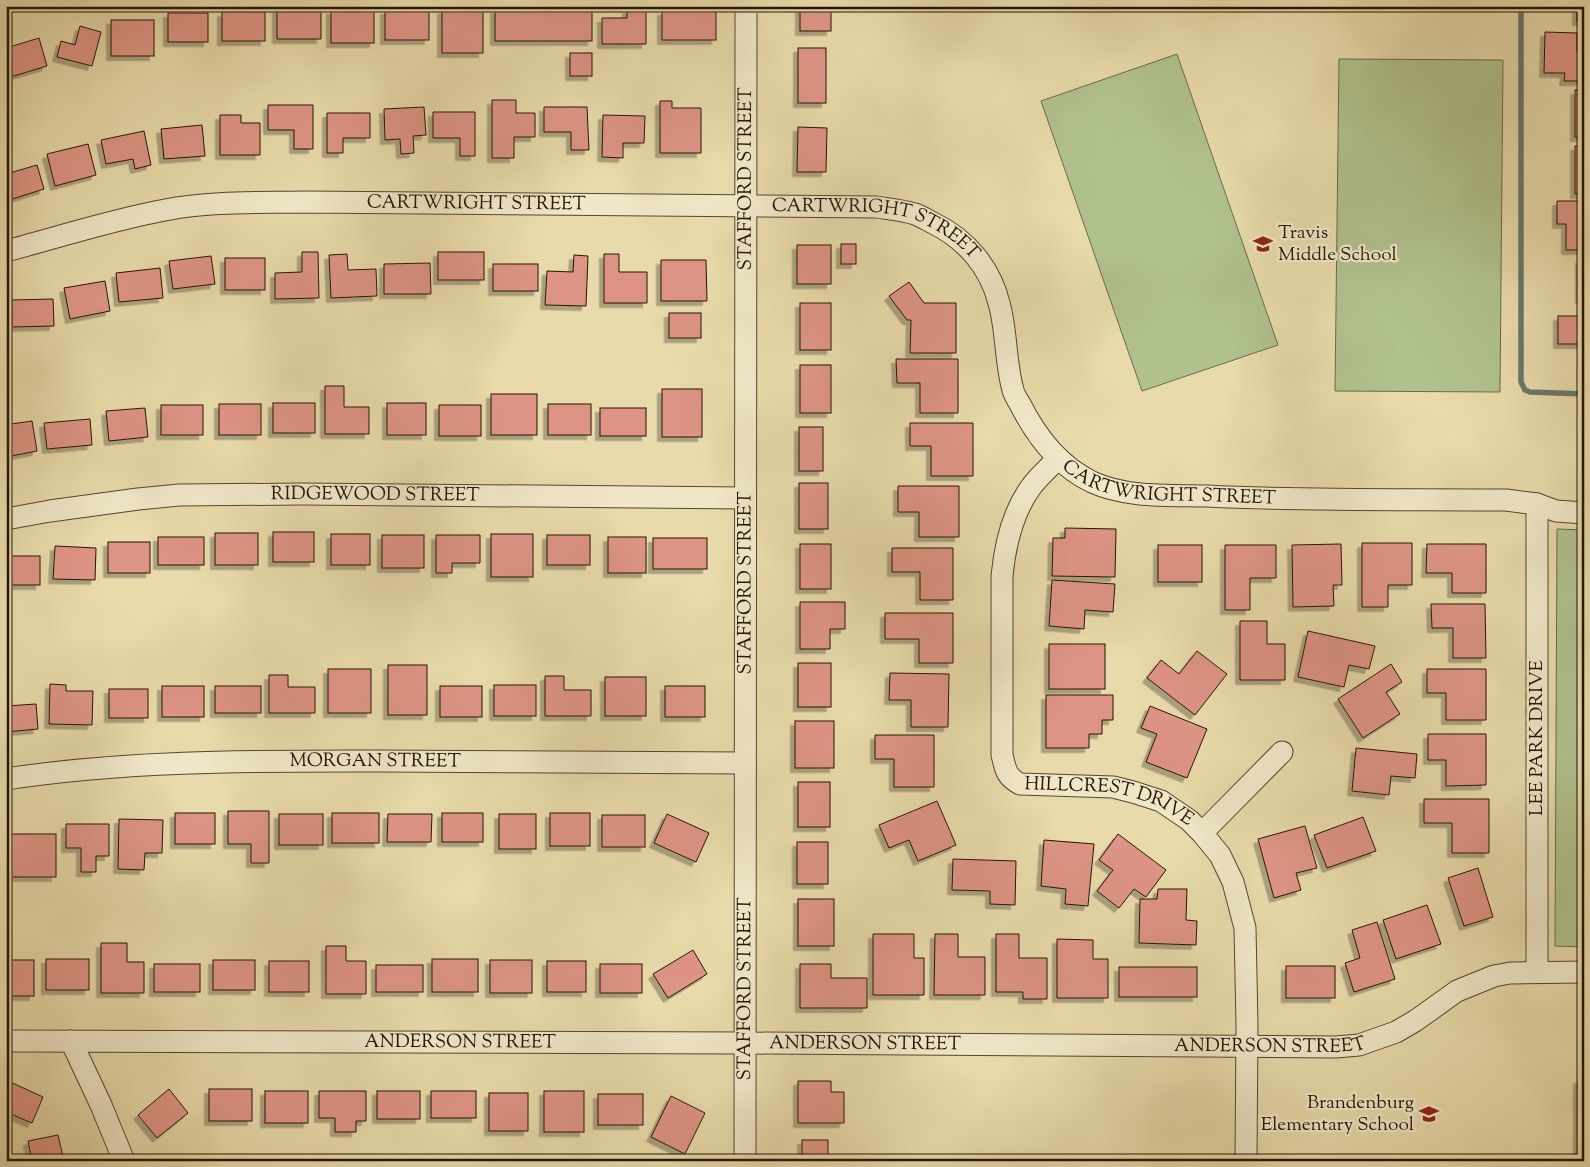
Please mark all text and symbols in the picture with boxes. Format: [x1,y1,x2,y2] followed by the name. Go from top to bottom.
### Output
[732,87,759,271] street label: STAFFORD STREET
[367,189,586,218] street label: CARTWRIGHT STREET
[772,193,986,266] street label: CARTWRIGHT STREET
[1278,220,1397,269] place label: Travis Middle School
[1252,233,1274,255] school or university icon: Travis Middle School
[1056,453,1276,512] street label: CARTWRIGHT STREET
[271,480,480,509] street label: RIDGEWOOD STREET
[732,491,759,675] street label: STAFFORD STREET
[1524,659,1551,816] street label: LEE PARK DRIVE
[289,747,461,775] street label: MORGAN STREET
[1024,771,1199,833] street label: HILLCREST DRIVE
[732,897,759,1081] street label: STAFFORD STREET
[364,1028,556,1056] street label: ANDERSON STREET
[769,1030,961,1058] street label: ANDERSON STREET
[1174,1030,1370,1061] street label: ANDERSON STREET
[1261,1090,1414,1139] place label: Brandenburg Elementary School
[1418,1103,1440,1125] school or university icon: Brandenburg Elementary School

